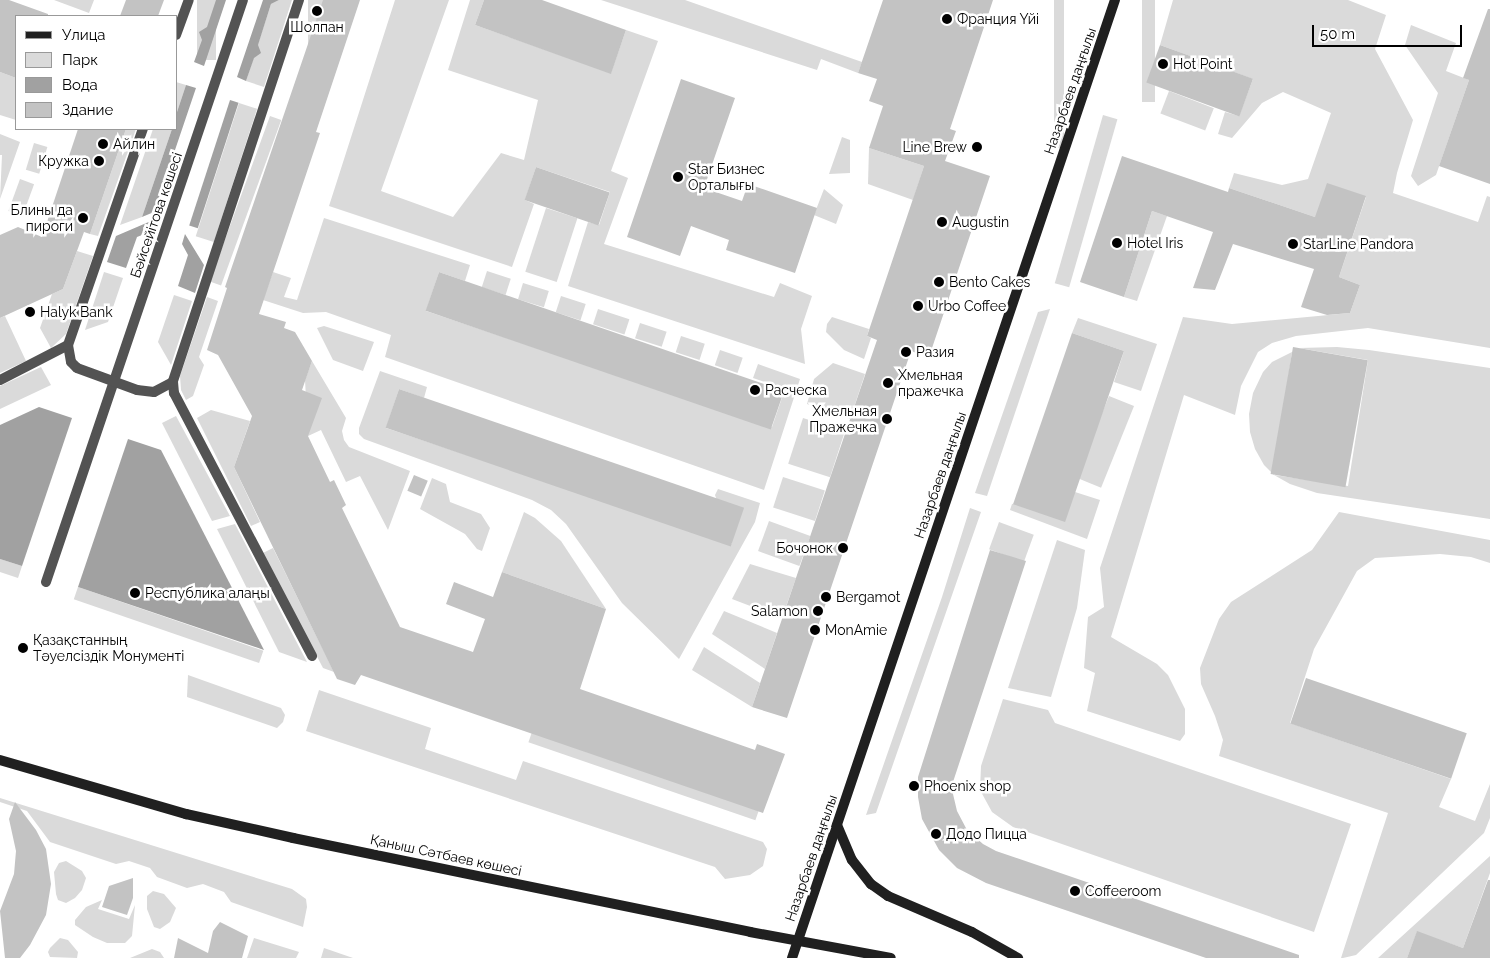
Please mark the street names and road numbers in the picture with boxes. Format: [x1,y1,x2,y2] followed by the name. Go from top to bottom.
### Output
[1040,25,1100,157] street label: Назарбаев даңғылы
[127,150,185,280] street label: Бәйсейітова көшесі
[910,409,970,541] street label: Назарбаев даңғылы
[781,792,841,924] street label: Назарбаев даңғылы
[369,831,523,879] street label: Қаныш Сәтбаев көшесі

